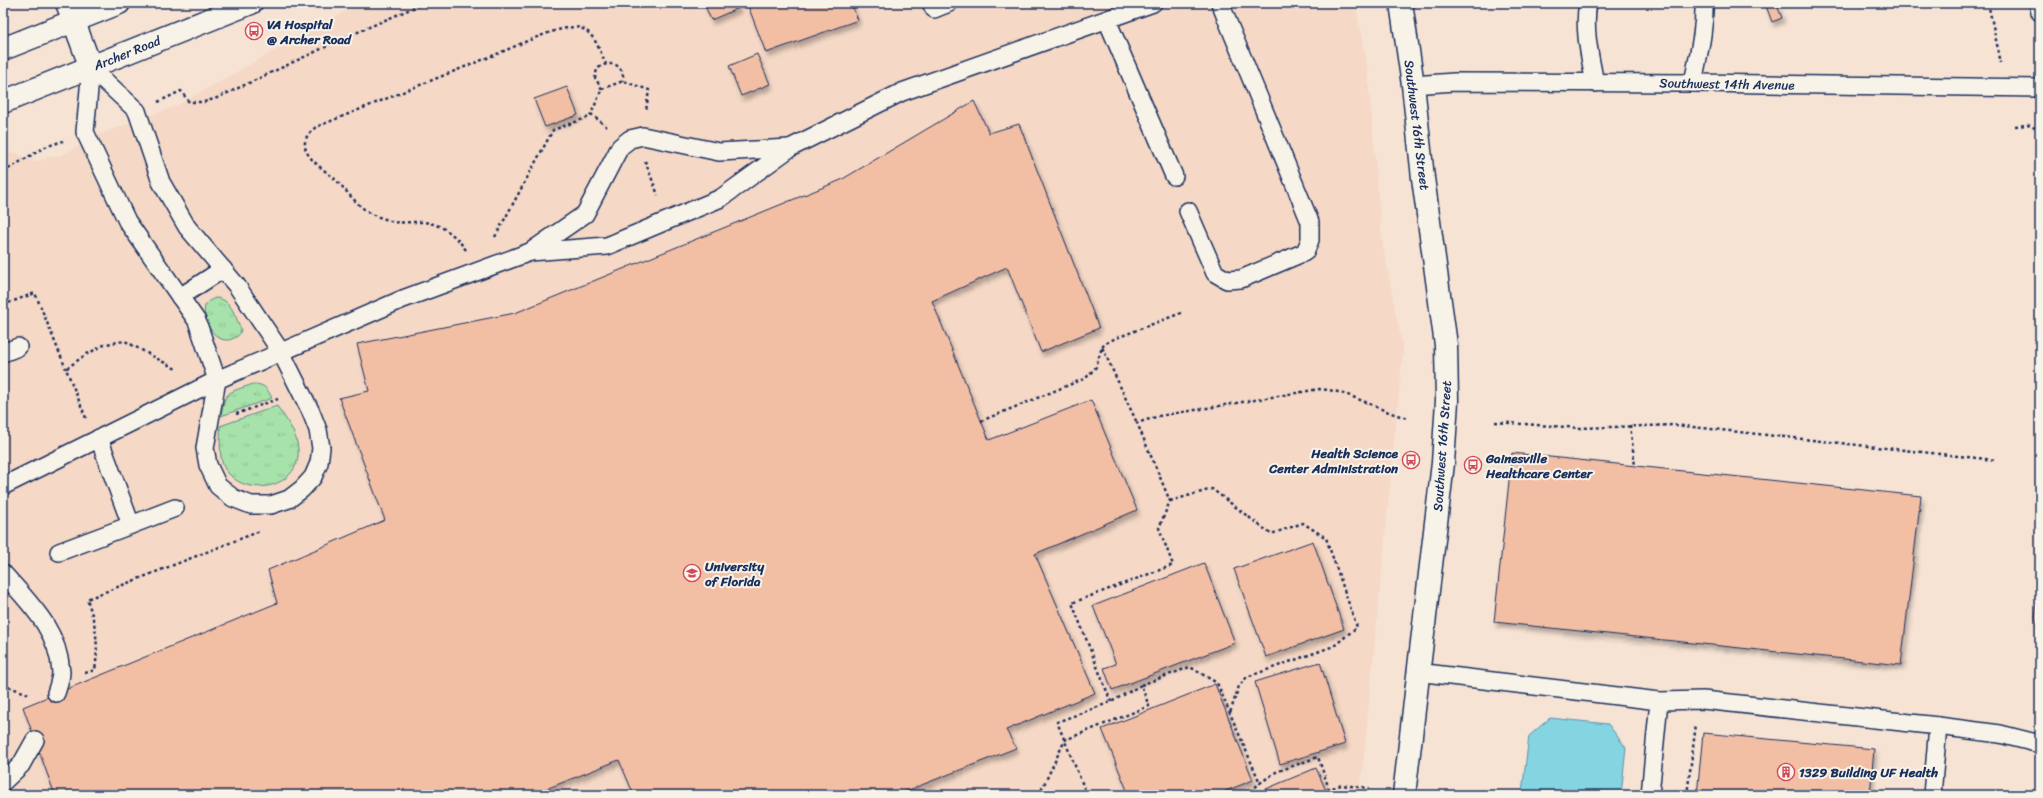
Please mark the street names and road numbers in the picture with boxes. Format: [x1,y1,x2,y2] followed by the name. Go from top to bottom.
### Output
[89,29,165,77] street label: Archer Road
[1398,59,1436,192] street label: Southwest 16th Street
[1659,71,1795,97] street label: Southwest 14th Avenue
[1426,379,1458,512] street label: Southwest 16th Street

